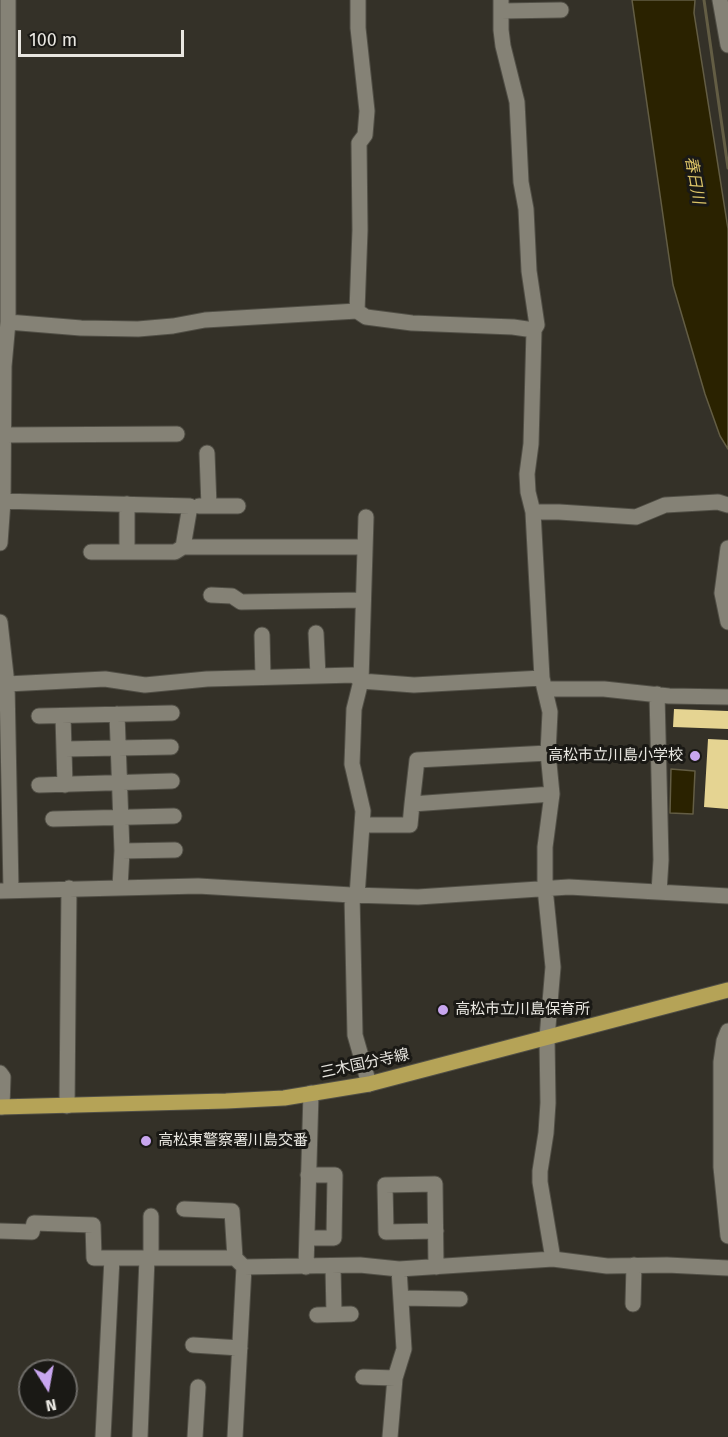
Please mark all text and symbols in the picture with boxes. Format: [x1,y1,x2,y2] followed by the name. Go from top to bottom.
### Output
[21,18,188,56] scale bar
[29,29,77,51] text: 100 m
[680,155,708,205] water label: 春日川
[548,747,683,765] place label: 高松市立川島小学校
[688,749,702,763] marker: 高松市立川島小学校
[455,1001,590,1019] place label: 高松市立川島保育所
[436,1003,450,1017] marker: 高松市立川島保育所
[319,1046,411,1082] street label: 三木国分寺線
[158,1132,308,1150] place label: 高松東警察署川島交番
[139,1134,153,1148] marker: 高松東警察署川島交番
[18,1359,78,1419] north arrow
[44,1395,58,1416] text: N

